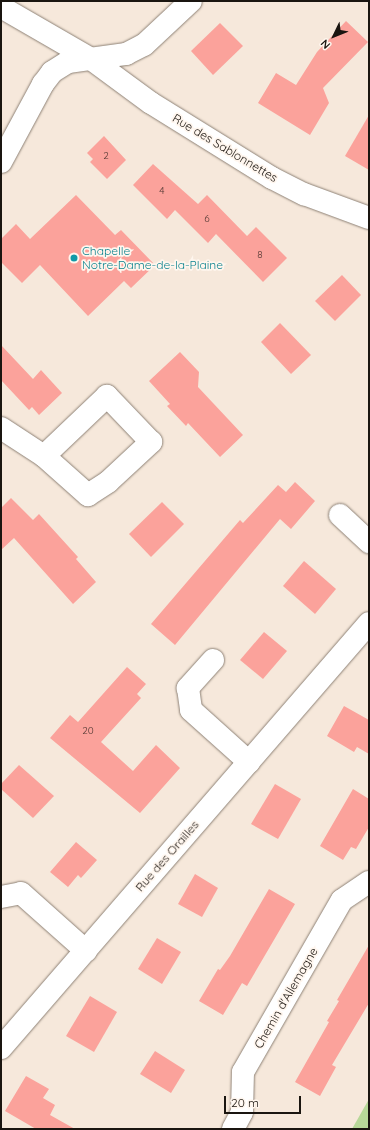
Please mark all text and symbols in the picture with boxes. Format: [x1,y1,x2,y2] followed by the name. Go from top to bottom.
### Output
[314,16,354,56] north arrow
[317,36,333,52] text: N
[170,111,280,185] street label: Rue des Sablonnettes
[103,150,109,162] house number: 2
[159,185,165,197] house number: 4
[204,213,210,225] house number: 6
[82,244,223,272] place label: Chapelle Notre-Dame-de-la-Plaine
[257,249,263,261] house number: 8
[69,253,79,263] marker: Chapelle Notre-Dame-de-la-Plaine
[82,725,94,737] house number: 20
[132,818,202,894] street label: Rue des Orailles
[251,945,321,1051] street label: Chemin d'Allemagne
[226,1088,303,1114] scale bar
[231,1095,259,1110] text: 20 m

